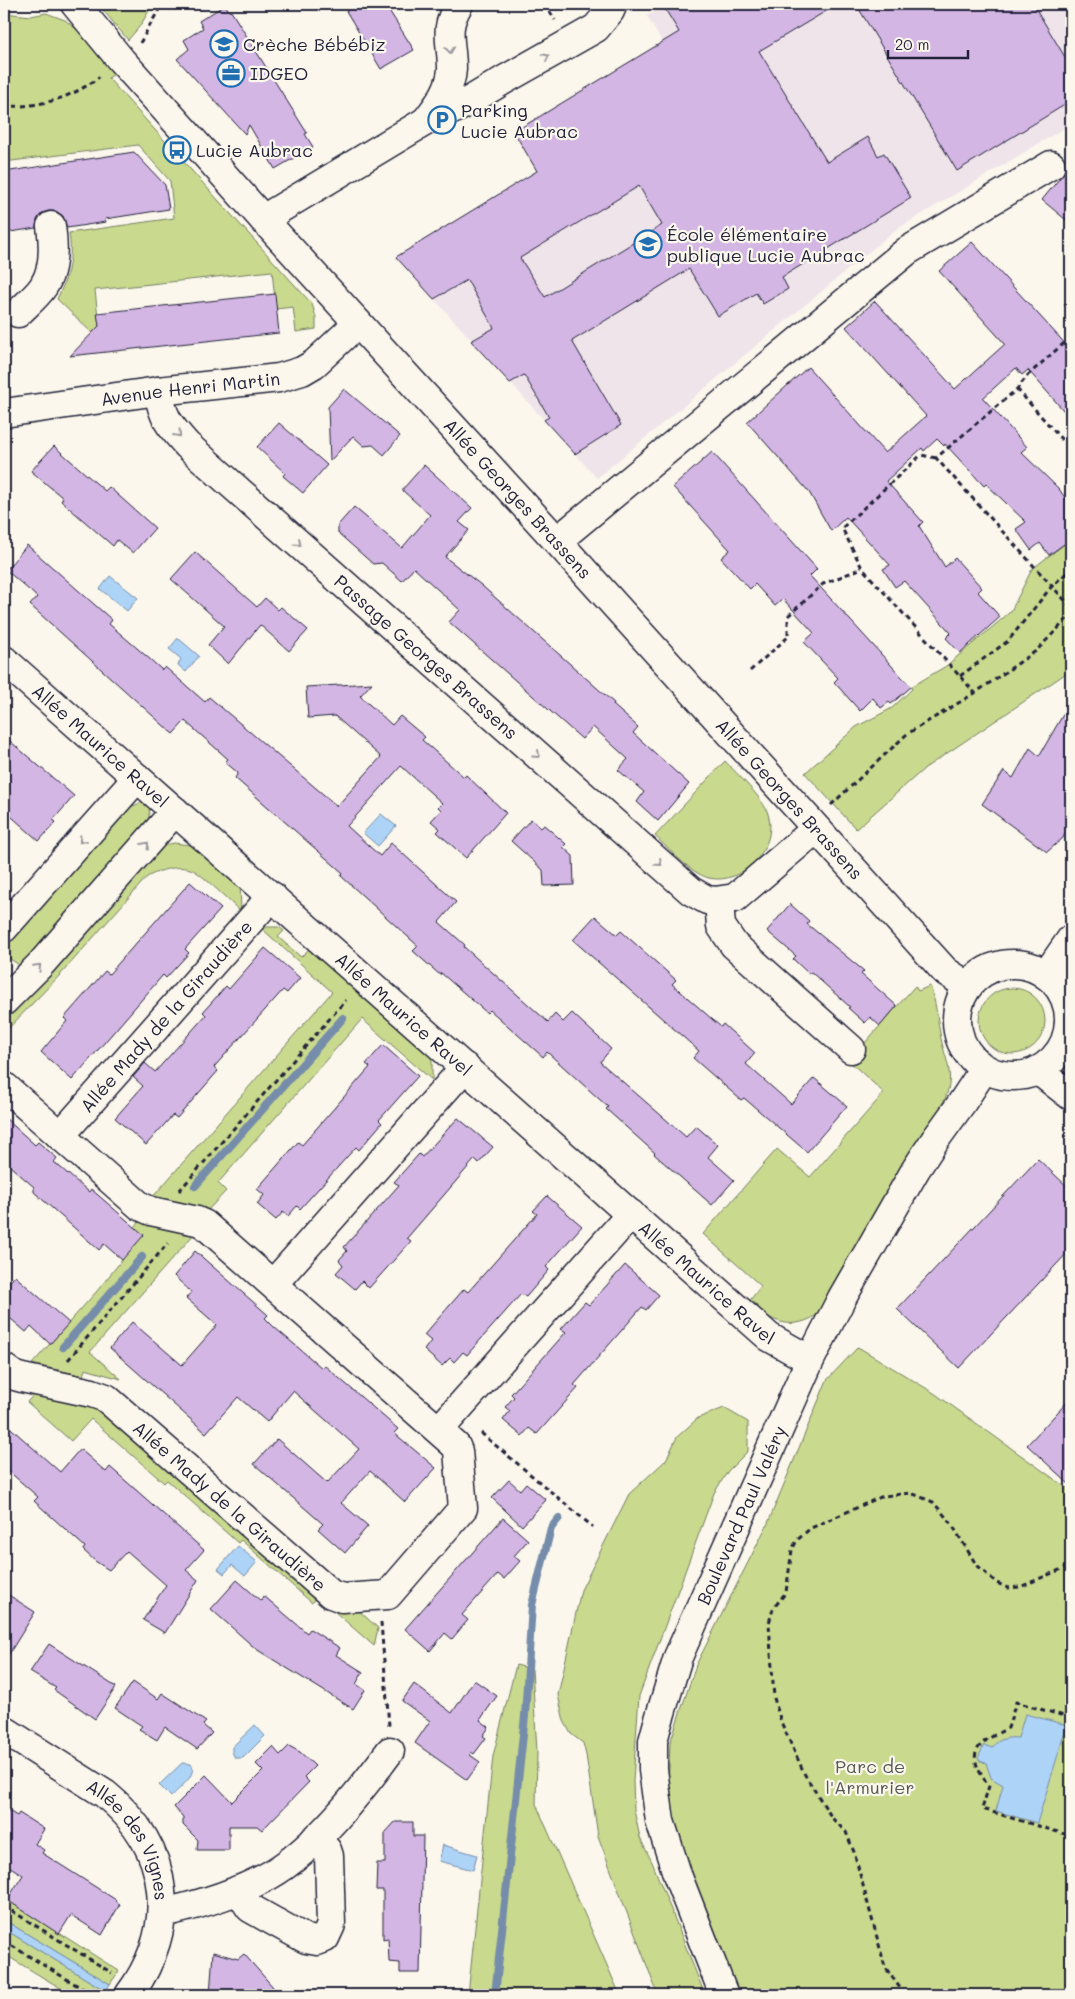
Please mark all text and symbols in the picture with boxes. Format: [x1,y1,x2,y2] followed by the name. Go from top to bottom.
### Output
[888,28,968,60] scale bar
[209,29,239,59] school or university icon: Crèche Bébébiz
[243,32,386,56] place label: Crèche Bébébiz
[895,34,929,54] text: 20 m
[444,46,455,54] one-way arrow
[541,53,550,63] one-way arrow
[216,58,246,88] office icon: IDGEO
[250,61,308,85] place label: IDGEO
[461,98,578,143] place label: Parking Lucie Aubrac
[427,105,457,135] parking icon: Parking Lucie Aubrac
[162,135,192,165] bus stop icon: Lucie Aubrac
[196,138,313,162] place label: Lucie Aubrac
[667,222,865,267] place label: École élémentaire publique Lucie Aubrac
[633,229,663,259] school or university icon: École élémentaire publique Lucie Aubrac
[99,366,281,411] street label: Avenue Henri Martin
[439,413,597,584] street label: Allée Georges Brassens
[172,429,181,438] one-way arrow
[292,537,301,546] one-way arrow
[329,569,523,744] street label: Passage Georges Brassens
[27,678,174,813] street label: Allée Maurice Ravel
[711,713,869,884] street label: Allée Georges Brassens
[532,750,541,759] one-way arrow
[79,835,88,844] one-way arrow
[140,841,149,850] one-way arrow
[653,857,662,866] one-way arrow
[75,915,257,1117] street label: Allée Mady de la Giraudière
[330,947,477,1081] street label: Allée Maurice Ravel
[32,963,41,972] one-way arrow
[634,1215,779,1350] street label: Allée Maurice Ravel
[128,1415,332,1597] street label: Allée Mady de la Giraudière
[691,1422,791,1608] street label: Boulevard Paul Valéry
[826,1754,914,1799] park label: Parc de l'Armurier
[82,1773,174,1901] street label: Allée des Vignes

